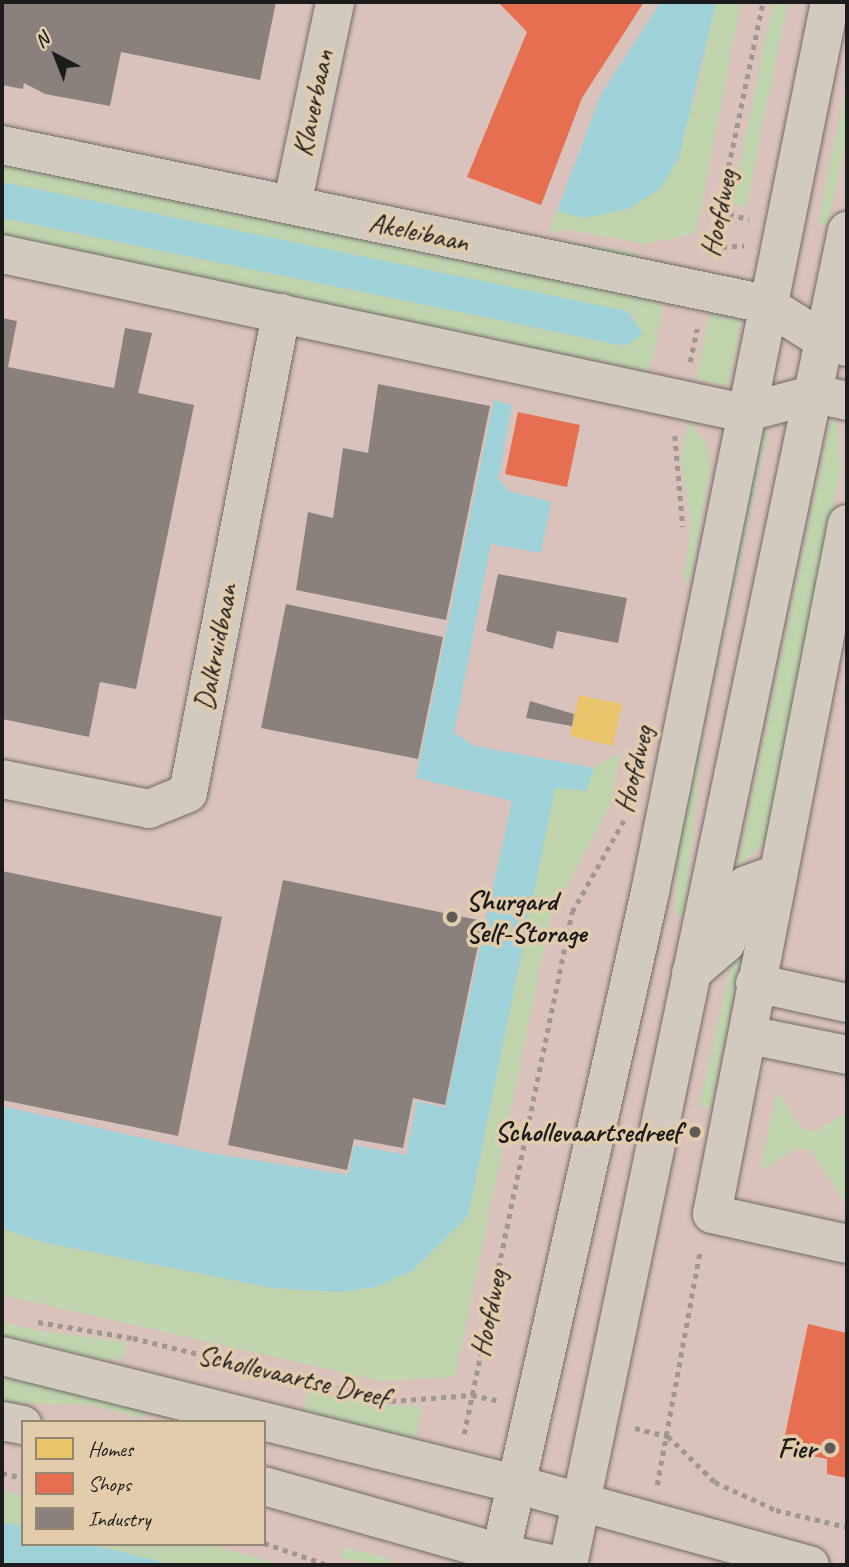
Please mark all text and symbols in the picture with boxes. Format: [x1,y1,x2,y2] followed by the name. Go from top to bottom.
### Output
[21,21,91,91] north arrow
[30,28,54,53] text: N
[285,47,341,159] street label: Klaverbaan
[693,166,745,260] street label: Hoofdweg
[366,205,472,259] street label: Akeleibaan
[187,581,245,713] street label: Dalkruidbaan
[607,722,661,816] street label: Hoofdweg
[466,884,586,950] place label: Shurgard Self-Storage
[444,909,460,925] marker: Shurgard Self-Storage
[495,1115,681,1149] place label: Schollevaartsedreef
[687,1124,703,1140] marker: Schollevaartsedreef
[463,1266,515,1360] street label: Hoofdweg
[194,1338,392,1414] street label: Schollevaartse Dreef
[21,1420,266,1546] legend
[778,1431,816,1465] place label: Fier
[88,1436,133,1462] text: Homes
[822,1440,838,1456] marker: Fier
[88,1471,131,1497] text: Shops
[88,1506,151,1532] text: Industry

